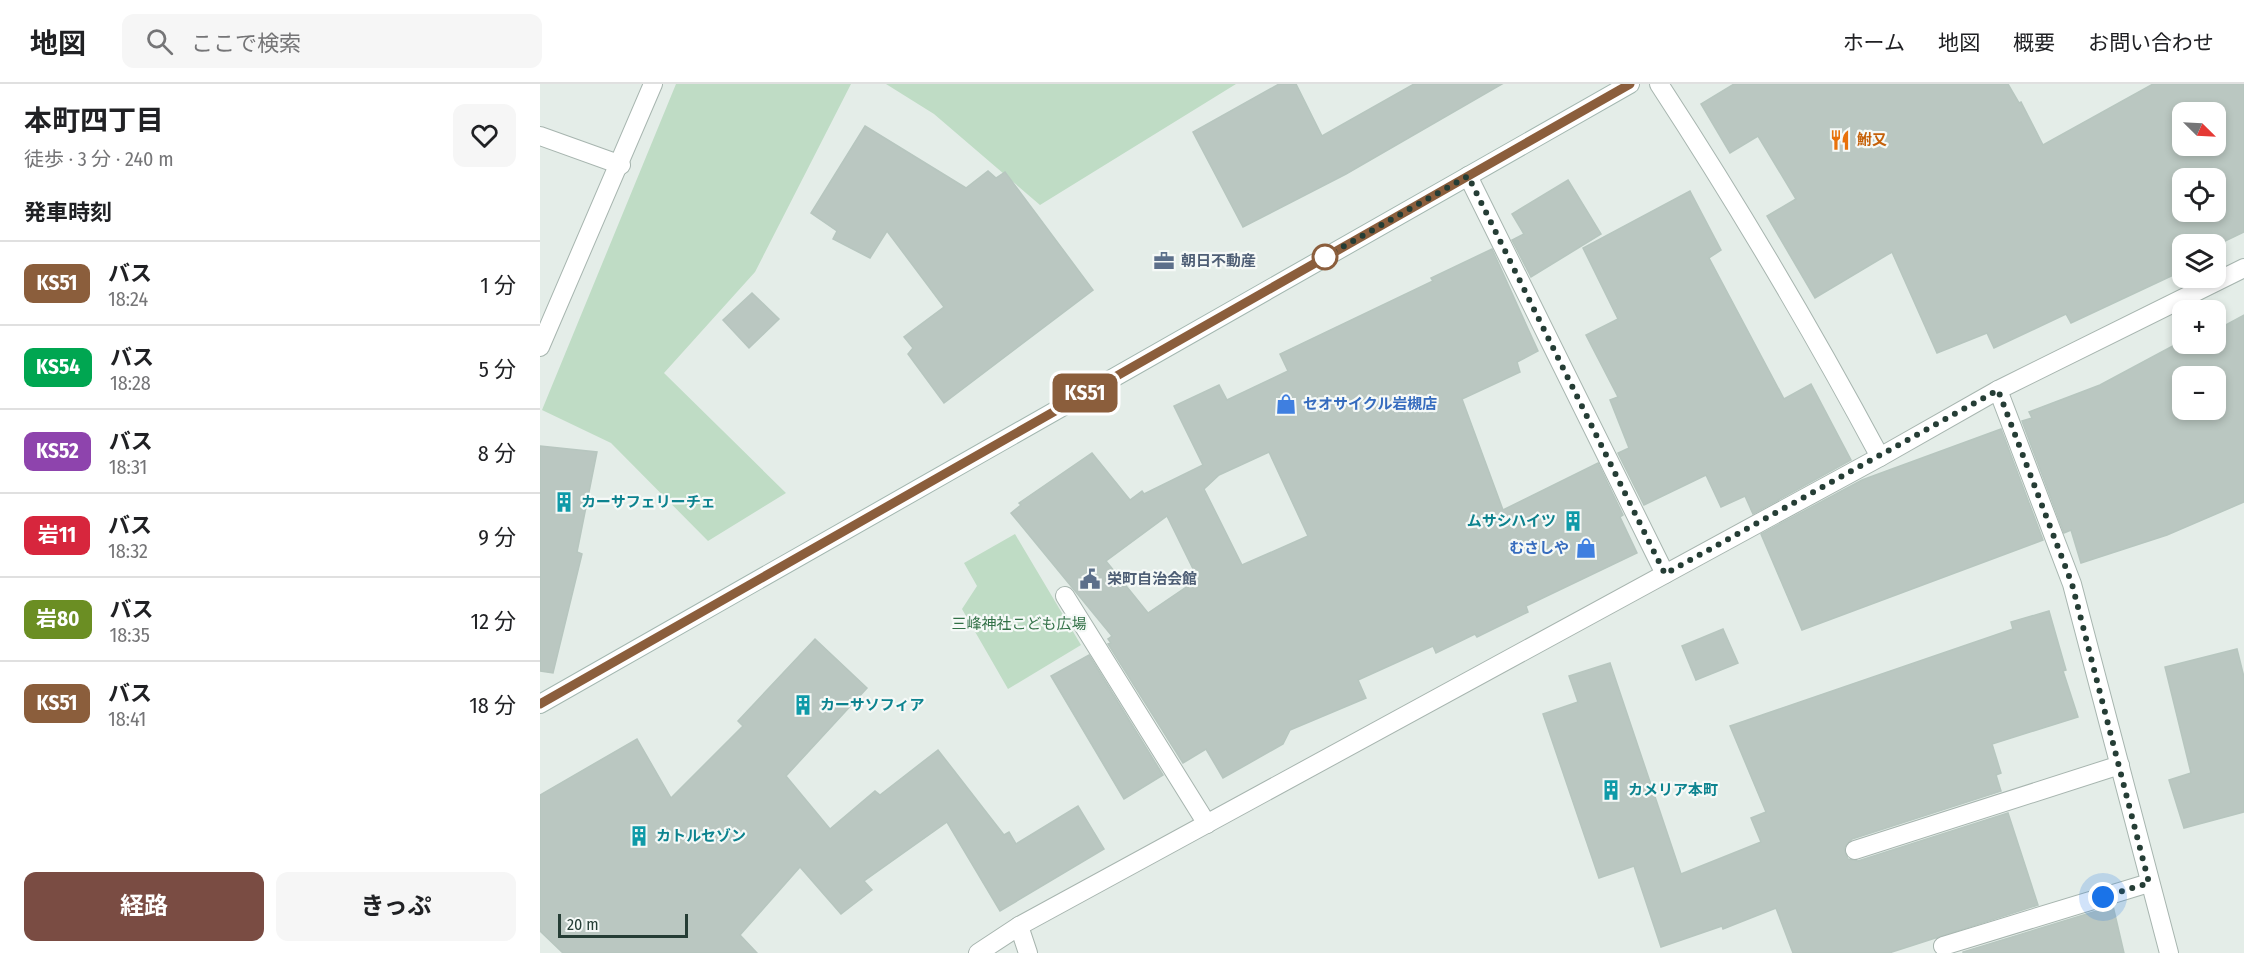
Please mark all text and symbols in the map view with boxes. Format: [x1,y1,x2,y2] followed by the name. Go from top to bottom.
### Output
[122,14,542,68] search box
[143,25,176,58] icon: search
[30,27,86,60] text: 地図
[191,30,301,57] text: ここで検索
[1843,30,1905,56] text: ホーム
[1938,30,1980,56] text: 地図
[2013,30,2055,56] text: 概要
[2088,30,2214,56] text: お問い合わせ
[2172,102,2226,156] north arrow
[2172,102,2226,420] map controls
[24,104,164,137] text: 本町四丁目
[453,104,516,167] button: heart
[1828,128,1852,152] restaurant icon: 鮒又
[1857,131,1887,149] place label: 鮒又
[24,147,174,171] text: 徒歩 · 3 分 · 240 m
[2172,168,2226,222] button: locate
[24,199,112,226] text: 発車時刻
[2172,234,2226,288] button: layers
[1312,244,1338,270] unlabelled marker
[1152,249,1176,273] office icon: 朝日不動産
[1181,252,1256,270] place label: 朝日不動産
[108,260,152,287] text: バス
[37,270,77,296] text: KS51
[480,272,516,299] text: 1 分
[108,287,148,311] text: 18:24
[2172,300,2226,354] button: +
[110,344,154,371] text: バス
[36,354,80,380] text: KS54
[479,356,516,383] text: 5 分
[2172,366,2226,420] button: −
[110,371,151,395] text: 18:28
[1043,374,1127,412] line badge: KS51
[1065,380,1105,406] text: KS51
[1274,392,1298,416] shop icon: セオサイクル岩槻店
[1303,395,1437,413] place label: セオサイクル岩槻店
[109,428,153,455] text: バス
[36,438,79,464] text: KS52
[478,440,516,467] text: 8 分
[109,455,147,479] text: 18:31
[552,490,576,514] building icon: カーサフェリーチェ
[581,493,716,511] place label: カーサフェリーチェ
[1561,509,1585,533] building icon: ムサシハイツ
[108,512,152,539] text: バス
[1467,512,1556,530] place label: ムサシハイツ
[38,522,76,548] text: 岩11
[478,524,516,551] text: 9 分
[1574,536,1598,560] shop icon: むさしや
[108,539,148,563] text: 18:32
[1509,539,1569,557] place label: むさしや
[1078,567,1102,591] public building icon: 栄町自治会館
[1107,570,1197,588] place label: 栄町自治会館
[110,596,154,623] text: バス
[36,606,80,632] text: 岩80
[471,608,516,635] text: 12 分
[951,615,1087,633] park label: 三峰神社こども広場
[110,623,150,647] text: 18:35
[108,680,152,707] text: バス
[37,690,77,716] text: KS51
[469,692,516,719] text: 18 分
[791,693,815,717] building icon: カーサソフィア
[820,696,924,714] place label: カーサソフィア
[108,707,146,731] text: 18:41
[1599,778,1623,802] building icon: カメリア本町
[1628,781,1718,799] place label: カメリア本町
[627,824,651,848] building icon: カトルセゾン
[656,827,746,845] place label: カトルセゾン
[24,872,264,941] button: 経路
[276,872,516,941] button: きっぷ
[2088,882,2118,912] your location
[558,911,688,938] scale bar
[567,915,598,934] text: 20 m

